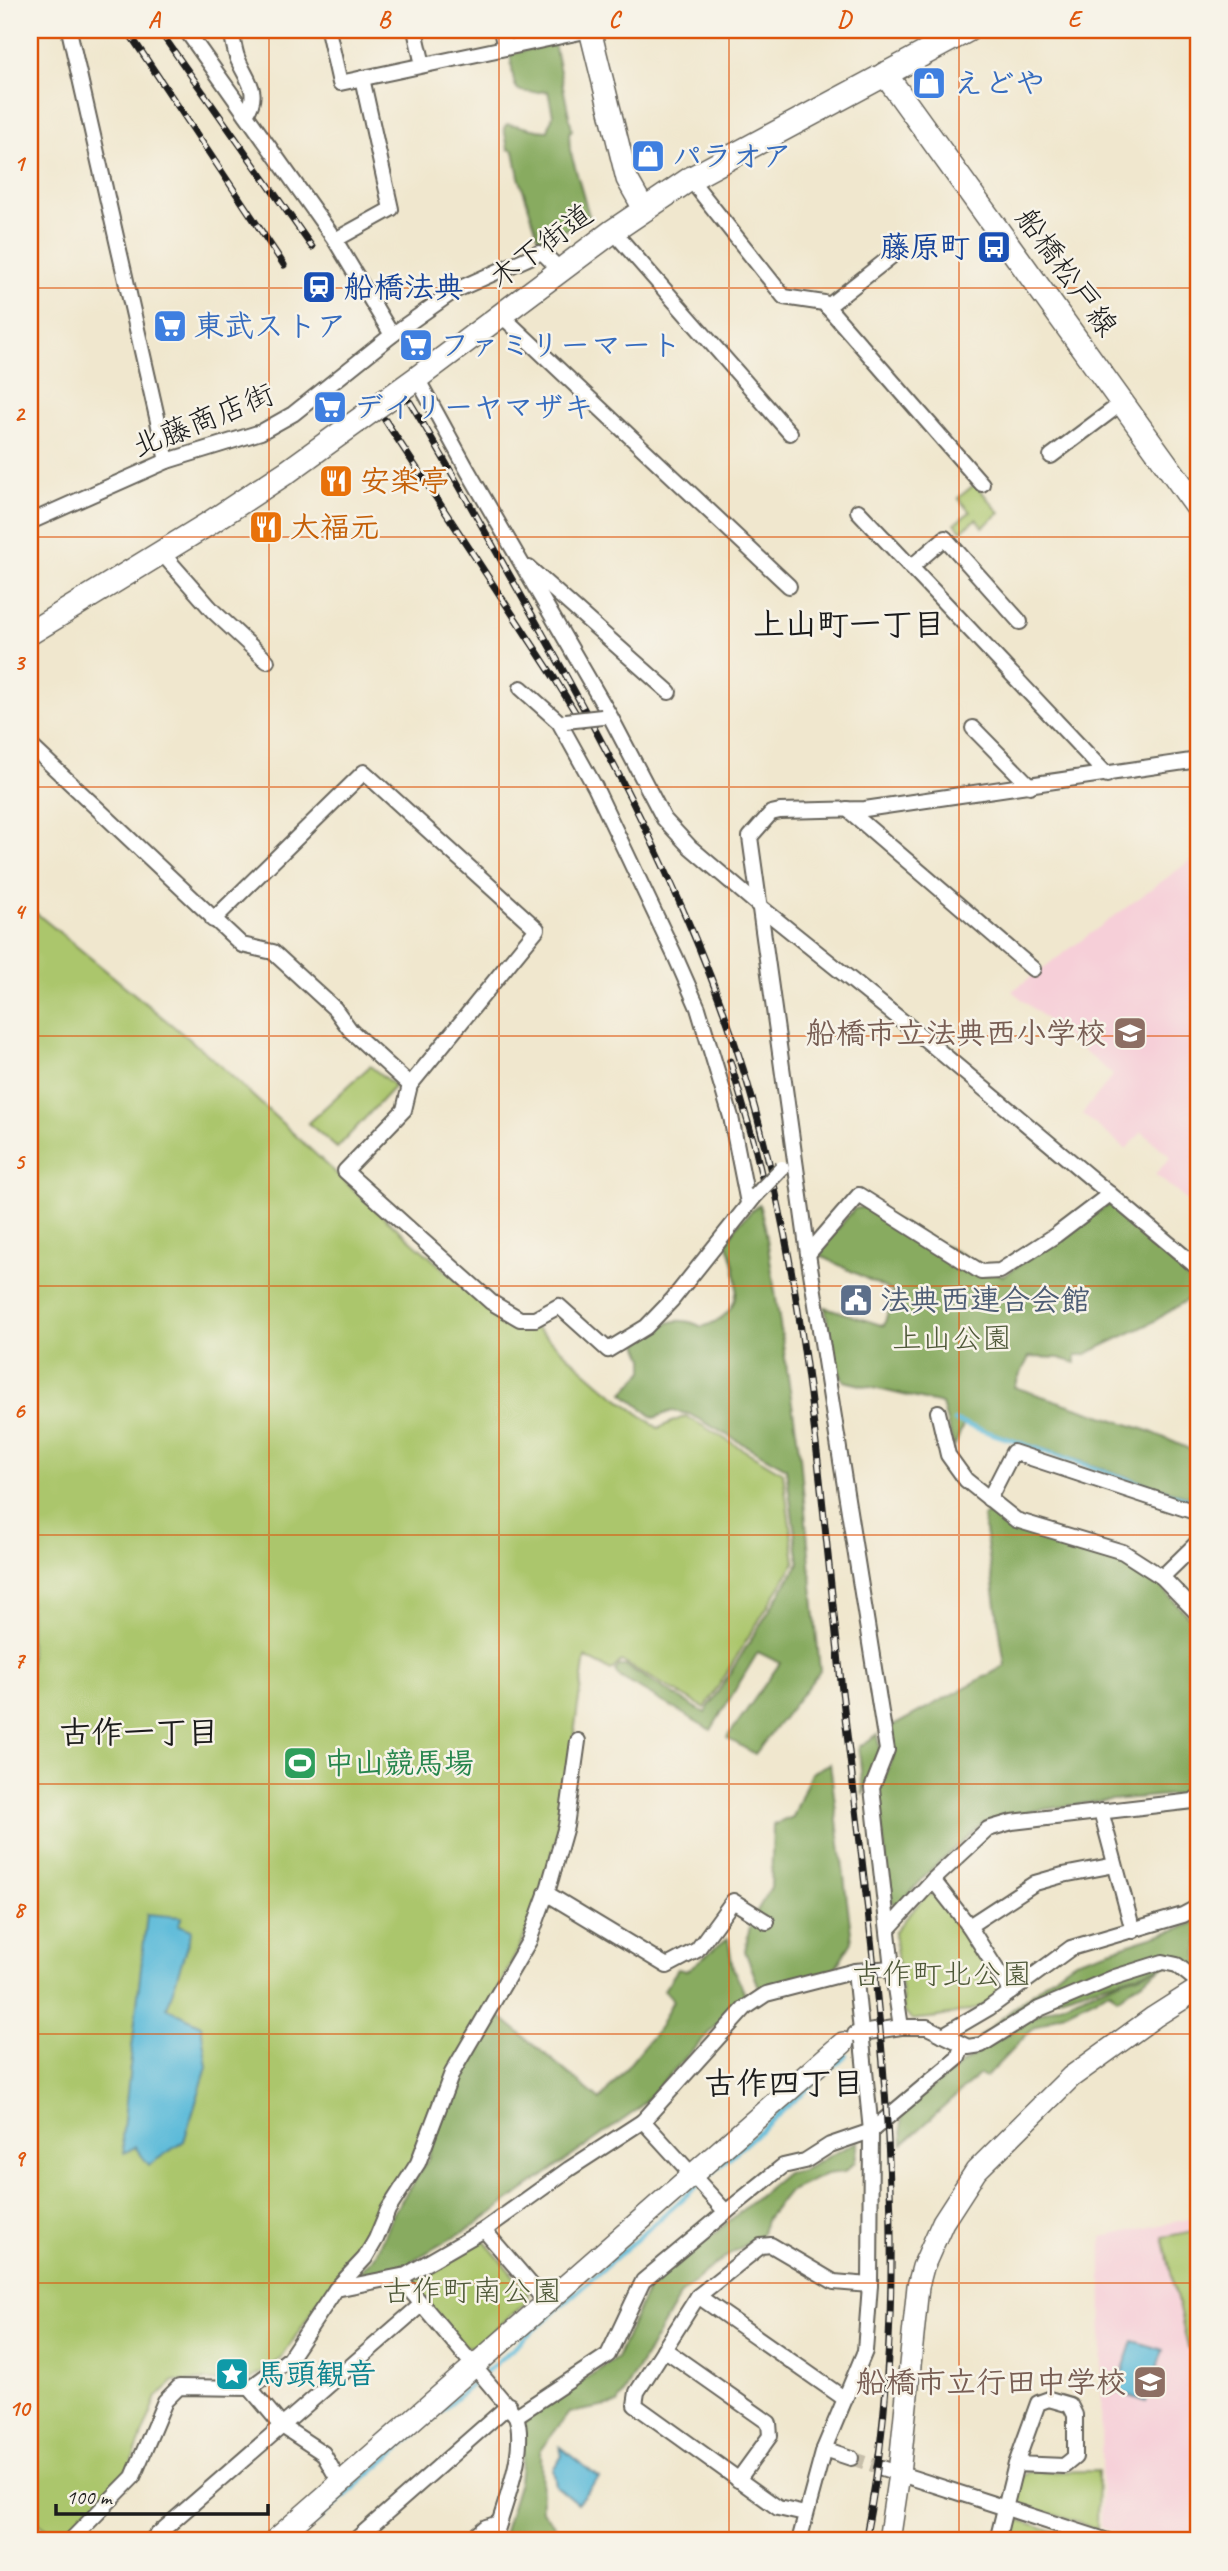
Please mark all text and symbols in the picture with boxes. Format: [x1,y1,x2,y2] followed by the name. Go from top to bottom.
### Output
[148,5,162,34] text: A
[378,5,392,34] text: B
[609,5,623,34] text: C
[837,5,853,34] text: D
[1068,5,1084,34] text: E
[910,64,948,102] shop icon: えどや
[954,64,1045,102] place label: えどや
[629,137,667,175] shop icon: パラオア
[672,137,792,175] place label: パラオア
[14,149,27,178] text: 1
[482,195,600,297] street label: 木下街道
[1008,200,1126,344] street label: 船橋松戸線
[880,228,970,266] place label: 藤原町
[975,228,1013,266] bus stop icon: 藤原町
[300,268,338,306] station icon: 船橋法典
[344,268,464,306] place label: 船橋法典
[151,307,189,345] supermarket icon: 東武ストア
[194,307,346,345] place label: 東武ストア
[397,326,435,364] supermarket icon: ファミリーマート
[440,326,681,364] place label: ファミリーマート
[126,374,280,466] street label: 北藤商店街
[311,388,349,426] supermarket icon: デイリーヤマザキ
[354,388,593,426] place label: デイリーヤマザキ
[14,399,27,428] text: 2
[317,462,355,500] restaurant icon: 安楽亭
[360,462,450,500] place label: 安楽亭
[247,508,285,546] restaurant icon: 大福元
[290,508,380,546] place label: 大福元
[753,604,945,645] district label: 上山町一丁目
[14,648,27,677] text: 3
[14,897,27,926] text: 4
[806,1014,1106,1052] place label: 船橋市立法典西小学校
[1111,1014,1149,1052] school or university icon: 船橋市立法典西小学校
[14,1147,26,1176] text: 5
[837,1281,875,1319] public building icon: 法典西連合会館
[880,1281,1090,1319] place label: 法典西連合会館
[892,1319,1012,1357] park label: 上山公園
[14,1396,27,1425] text: 6
[14,1646,27,1675] text: 7
[59,1712,219,1753] district label: 古作一丁目
[281,1744,319,1782] sports icon: 中山競馬場
[324,1744,474,1782] place label: 中山競馬場
[14,1895,27,1924] text: 8
[852,1955,1032,1993] park label: 古作町北公園
[704,2063,864,2104] district label: 古作四丁目
[14,2144,27,2173] text: 9
[382,2272,562,2310] park label: 古作町南公園
[213,2355,251,2393] place icon: 馬頭観音
[256,2355,376,2393] place label: 馬頭観音
[856,2363,1126,2401] place label: 船橋市立行田中学校
[1131,2363,1169,2401] school or university icon: 船橋市立行田中学校
[9,2394,32,2423] text: 10
[56,2473,268,2517] scale bar
[66,2484,113,2510] text: 100 m

